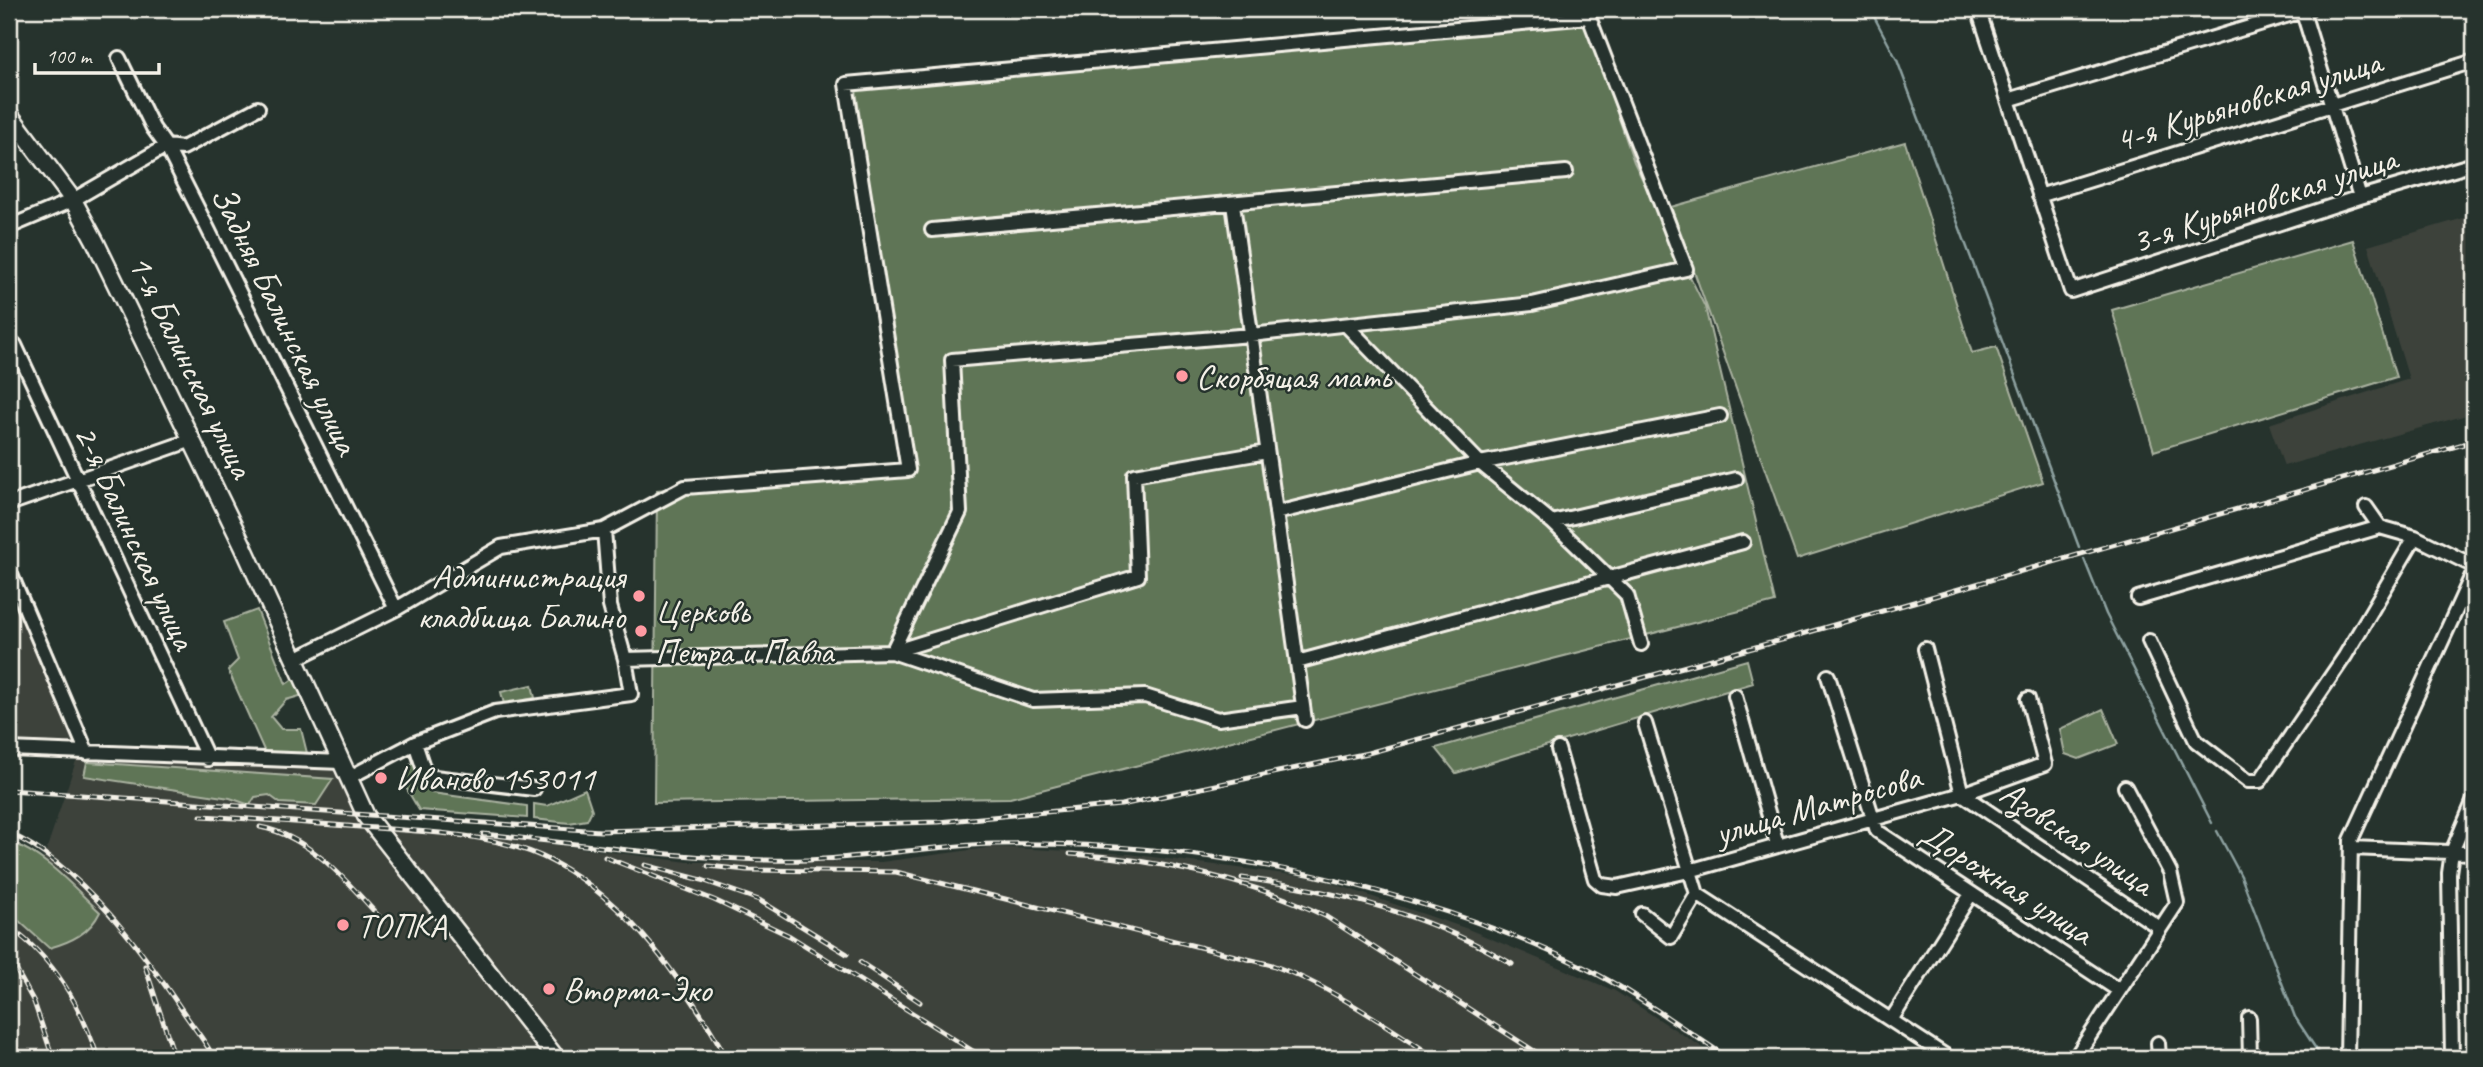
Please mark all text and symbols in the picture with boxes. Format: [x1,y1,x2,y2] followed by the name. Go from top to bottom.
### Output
[35,32,159,76] scale bar
[2110,38,2389,163] street label: 4-я Курьяновская улица
[46,43,93,69] text: 100 m
[2126,135,2404,264] street label: 3-я Курьяновская улица
[200,178,371,464] street label: Задняя Балинская улица
[118,247,265,487] street label: 1-я Балинская улица
[1196,354,1393,399] place label: Скорбящая мать
[1174,368,1190,384] marker: Скорбящая мать
[63,417,208,658] street label: 2-я Балинская улица
[417,554,627,639] place label: Администрация кладбища Балино
[631,588,647,604] marker: Администрация кладбища Балино
[655,589,835,674] place label: Церковь Петра и Павла
[633,623,649,639] marker: Церковь Петра и Павла
[1708,753,1929,856] street label: улица Матросова
[395,756,598,801] place label: Иваново 153011
[373,770,389,786] marker: Иваново 153011
[1991,770,2165,907] street label: Азовская улица
[1912,811,2104,957] street label: Дорожная улица
[357,903,448,948] place label: ТОПКА
[335,917,351,933] marker: ТОПКА
[563,967,713,1012] place label: Вторма-Эко
[541,981,557,997] marker: Вторма-Эко

